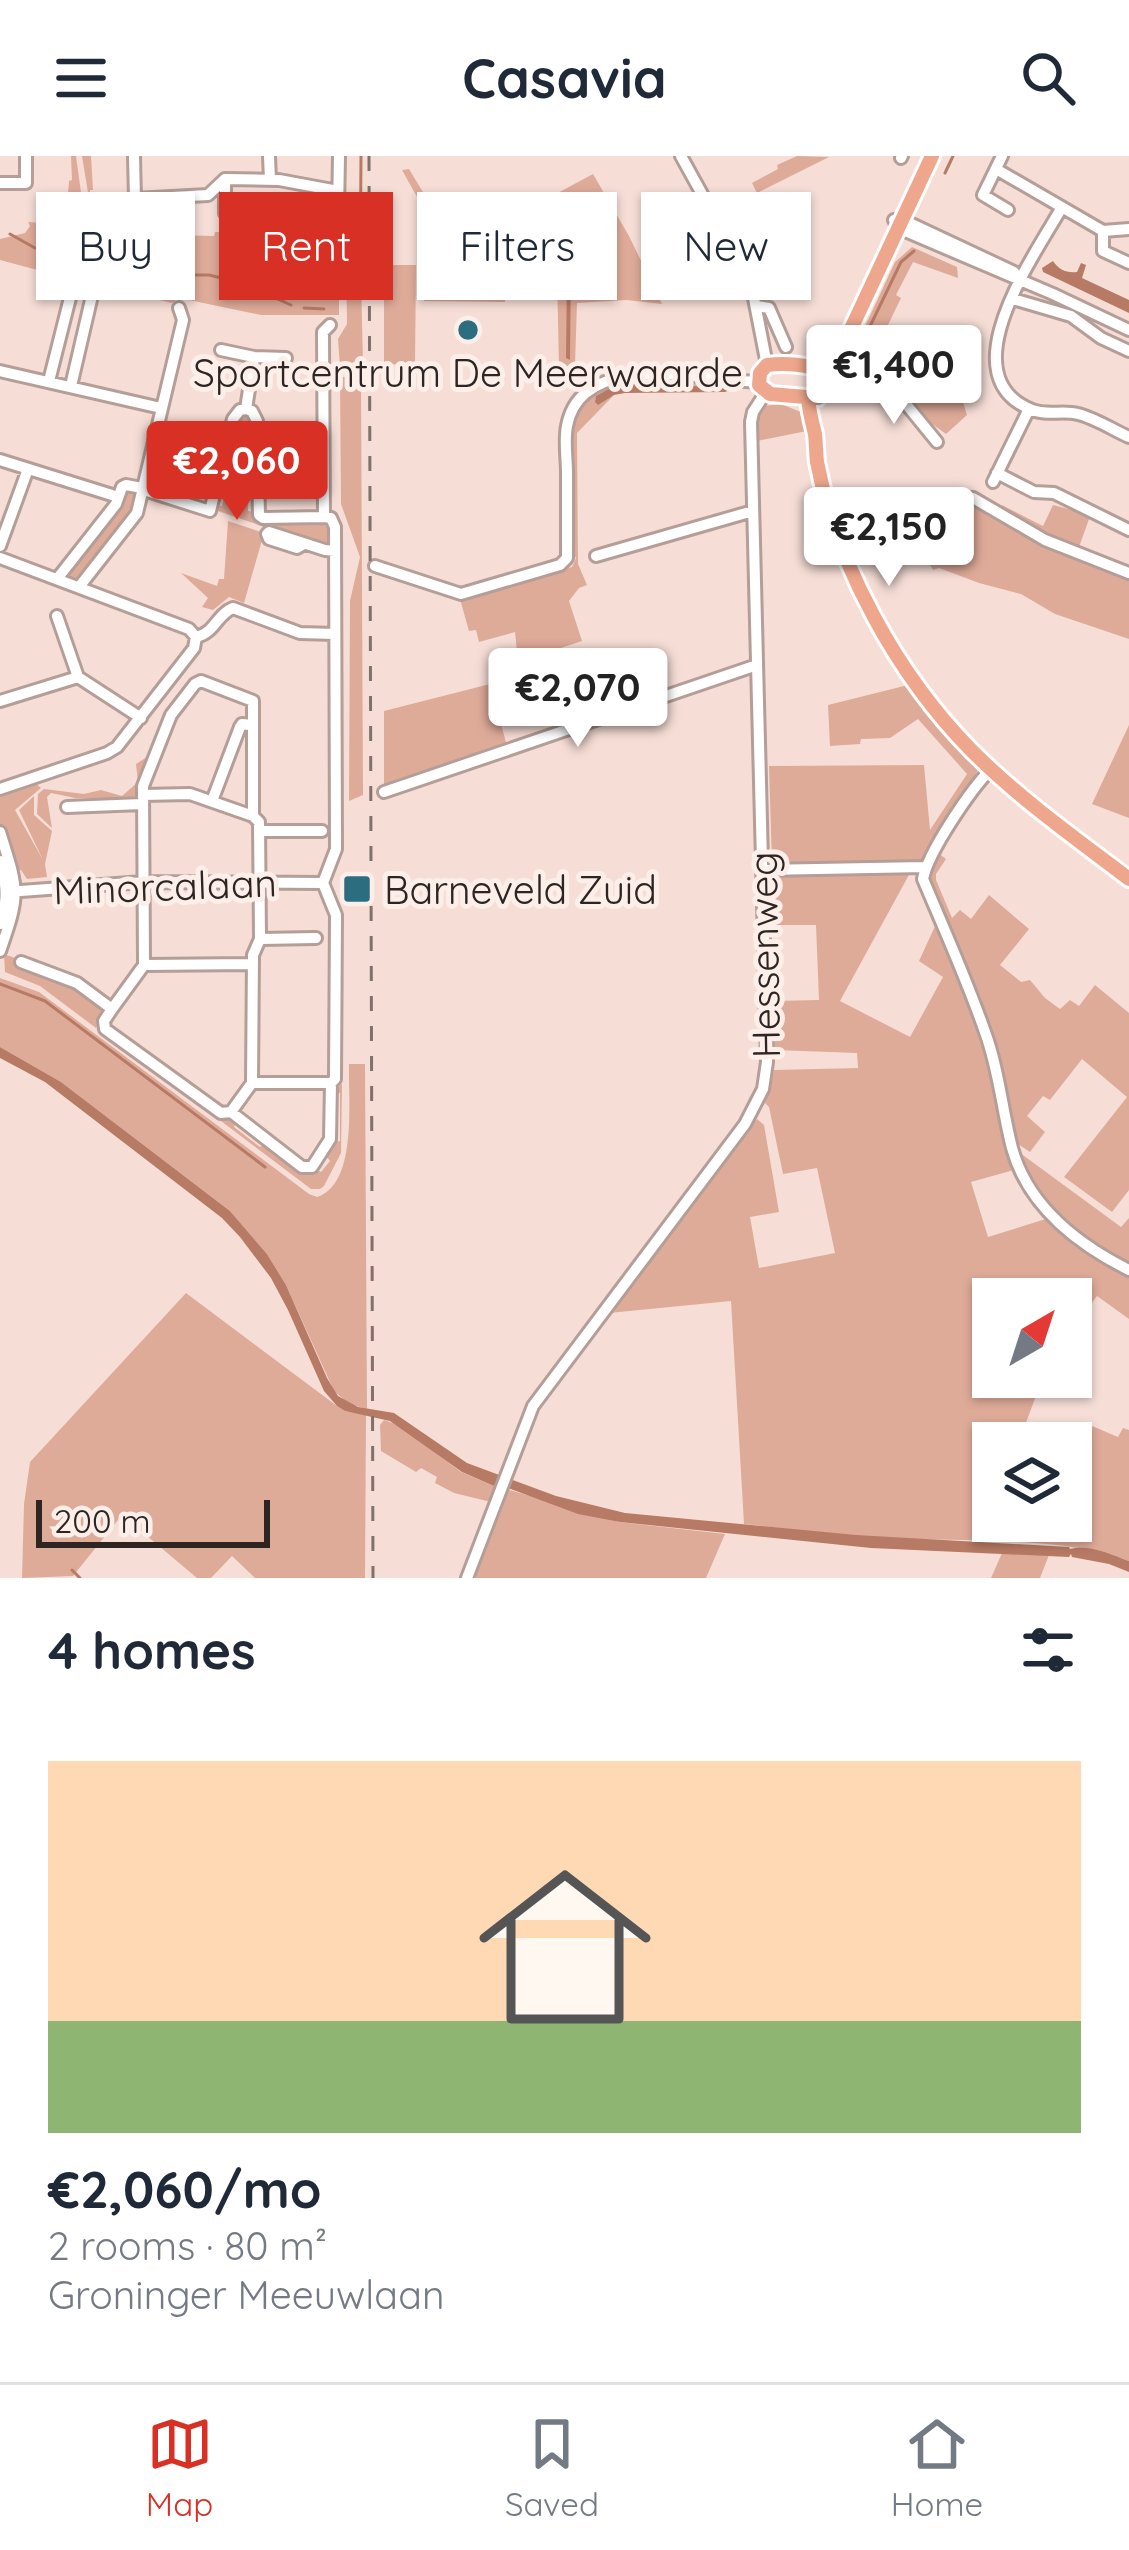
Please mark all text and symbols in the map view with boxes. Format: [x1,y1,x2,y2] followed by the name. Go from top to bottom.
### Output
[462,44,667,112] text: Casavia
[48,45,114,111] icon: menu
[1015,45,1081,111] icon: search
[36,192,195,300] chip: Buy
[219,192,393,300] chip: Rent
[417,192,617,300] chip: Filters
[641,192,811,300] chip: New
[455,317,481,343] marker: Sportcentrum De Meerwaarde
[796,325,992,427] pin: €1,400
[833,339,955,388] text: €1,400
[193,348,743,397] place label: Sportcentrum De Meerwaarde
[139,421,335,523] pin: €2,060
[174,435,300,484] text: €2,060
[791,487,987,589] pin: €2,150
[831,501,947,550] text: €2,150
[480,648,676,750] pin: €2,070
[515,662,641,711] text: €2,070
[738,851,790,1059] street label: Hessenweg
[52,858,278,914] street label: Minorcalaan
[384,865,657,914] place label: Barneveld Zuid
[341,873,373,905] marker: Barneveld Zuid
[972,1278,1092,1398] north arrow
[972,1278,1092,1542] map controls
[972,1422,1092,1542] button: layers
[36,1494,270,1547] scale bar
[54,1500,151,1541] text: 200 m
[1015,1617,1081,1683] icon: filters
[48,1618,256,1682] text: 4 homes
[457,1839,673,2055] icon: home
[48,2157,322,2221] text: €2,060/mo
[48,2221,327,2270] text: 2 rooms · 80 m²
[48,2270,445,2319] text: Groninger Meeuwlaan
[146,2411,213,2524] tab: Map
[505,2411,599,2524] tab: Saved
[891,2411,983,2524] tab: Home

